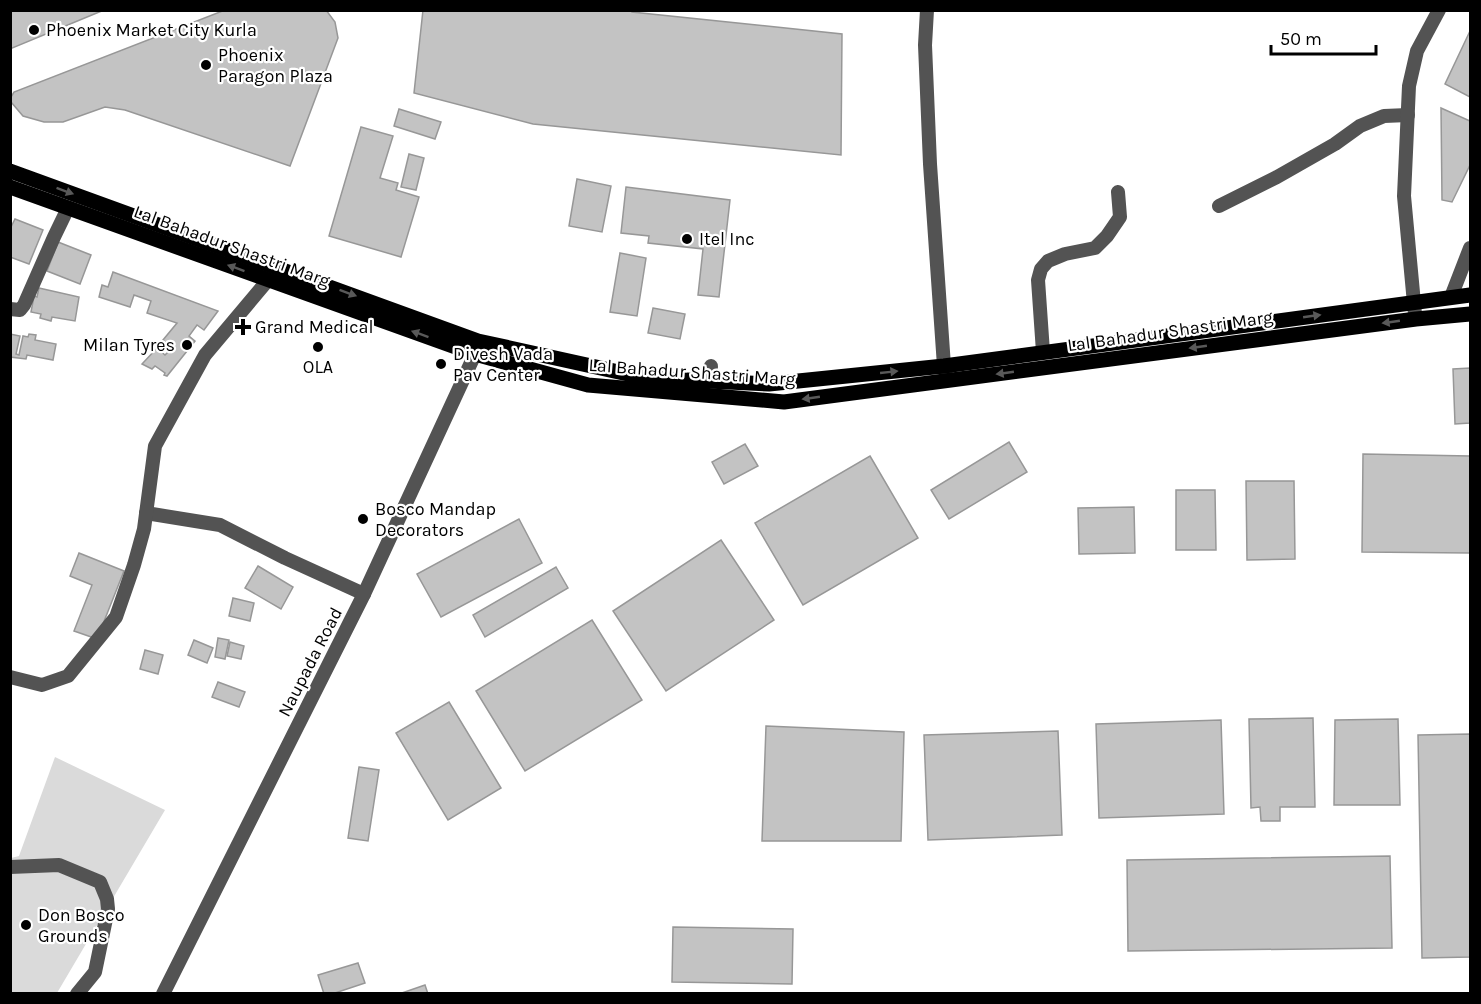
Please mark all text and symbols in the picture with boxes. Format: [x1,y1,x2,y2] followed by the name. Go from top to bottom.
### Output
[1271,18,1376,56] scale bar
[46,19,257,41] place label: Phoenix Market City Kurla
[27,23,41,37] marker: Phoenix Market City Kurla
[1280,28,1322,50] text: 50 m
[218,44,333,87] place label: Phoenix Paragon Plaza
[199,58,213,72] marker: Phoenix Paragon Plaza
[57,187,75,197] one-way arrow
[131,200,333,292] street label: Lal Bahadur Shastri Marg
[699,228,755,250] place label: Itel Inc
[680,232,694,246] marker: Itel Inc
[227,263,245,273] one-way arrow
[339,289,357,299] one-way arrow
[1066,306,1274,356] street label: Lal Bahadur Shastri Marg
[1302,312,1321,321] one-way arrow
[255,316,374,338] place label: Grand Medical
[1382,317,1401,326] one-way arrow
[236,320,250,334] marker: Grand Medical
[411,329,429,339] one-way arrow
[83,334,175,356] place label: Milan Tyres
[180,338,194,352] marker: Milan Tyres
[311,340,325,354] marker: OLA
[453,343,553,386] place label: Divesh Vada Pav Center
[1188,343,1207,352] one-way arrow
[588,354,796,390] street label: Lal Bahadur Shastri Marg
[303,356,333,378] place label: OLA
[434,357,448,371] marker: Divesh Vada Pav Center
[880,367,899,377] one-way arrow
[995,368,1014,377] one-way arrow
[802,394,821,403] one-way arrow
[375,498,496,541] place label: Bosco Mandap Decorators
[356,512,370,526] marker: Bosco Mandap Decorators
[273,604,347,720] street label: Naupada Road
[38,904,124,947] place label: Don Bosco Grounds
[19,918,33,932] marker: Don Bosco Grounds

